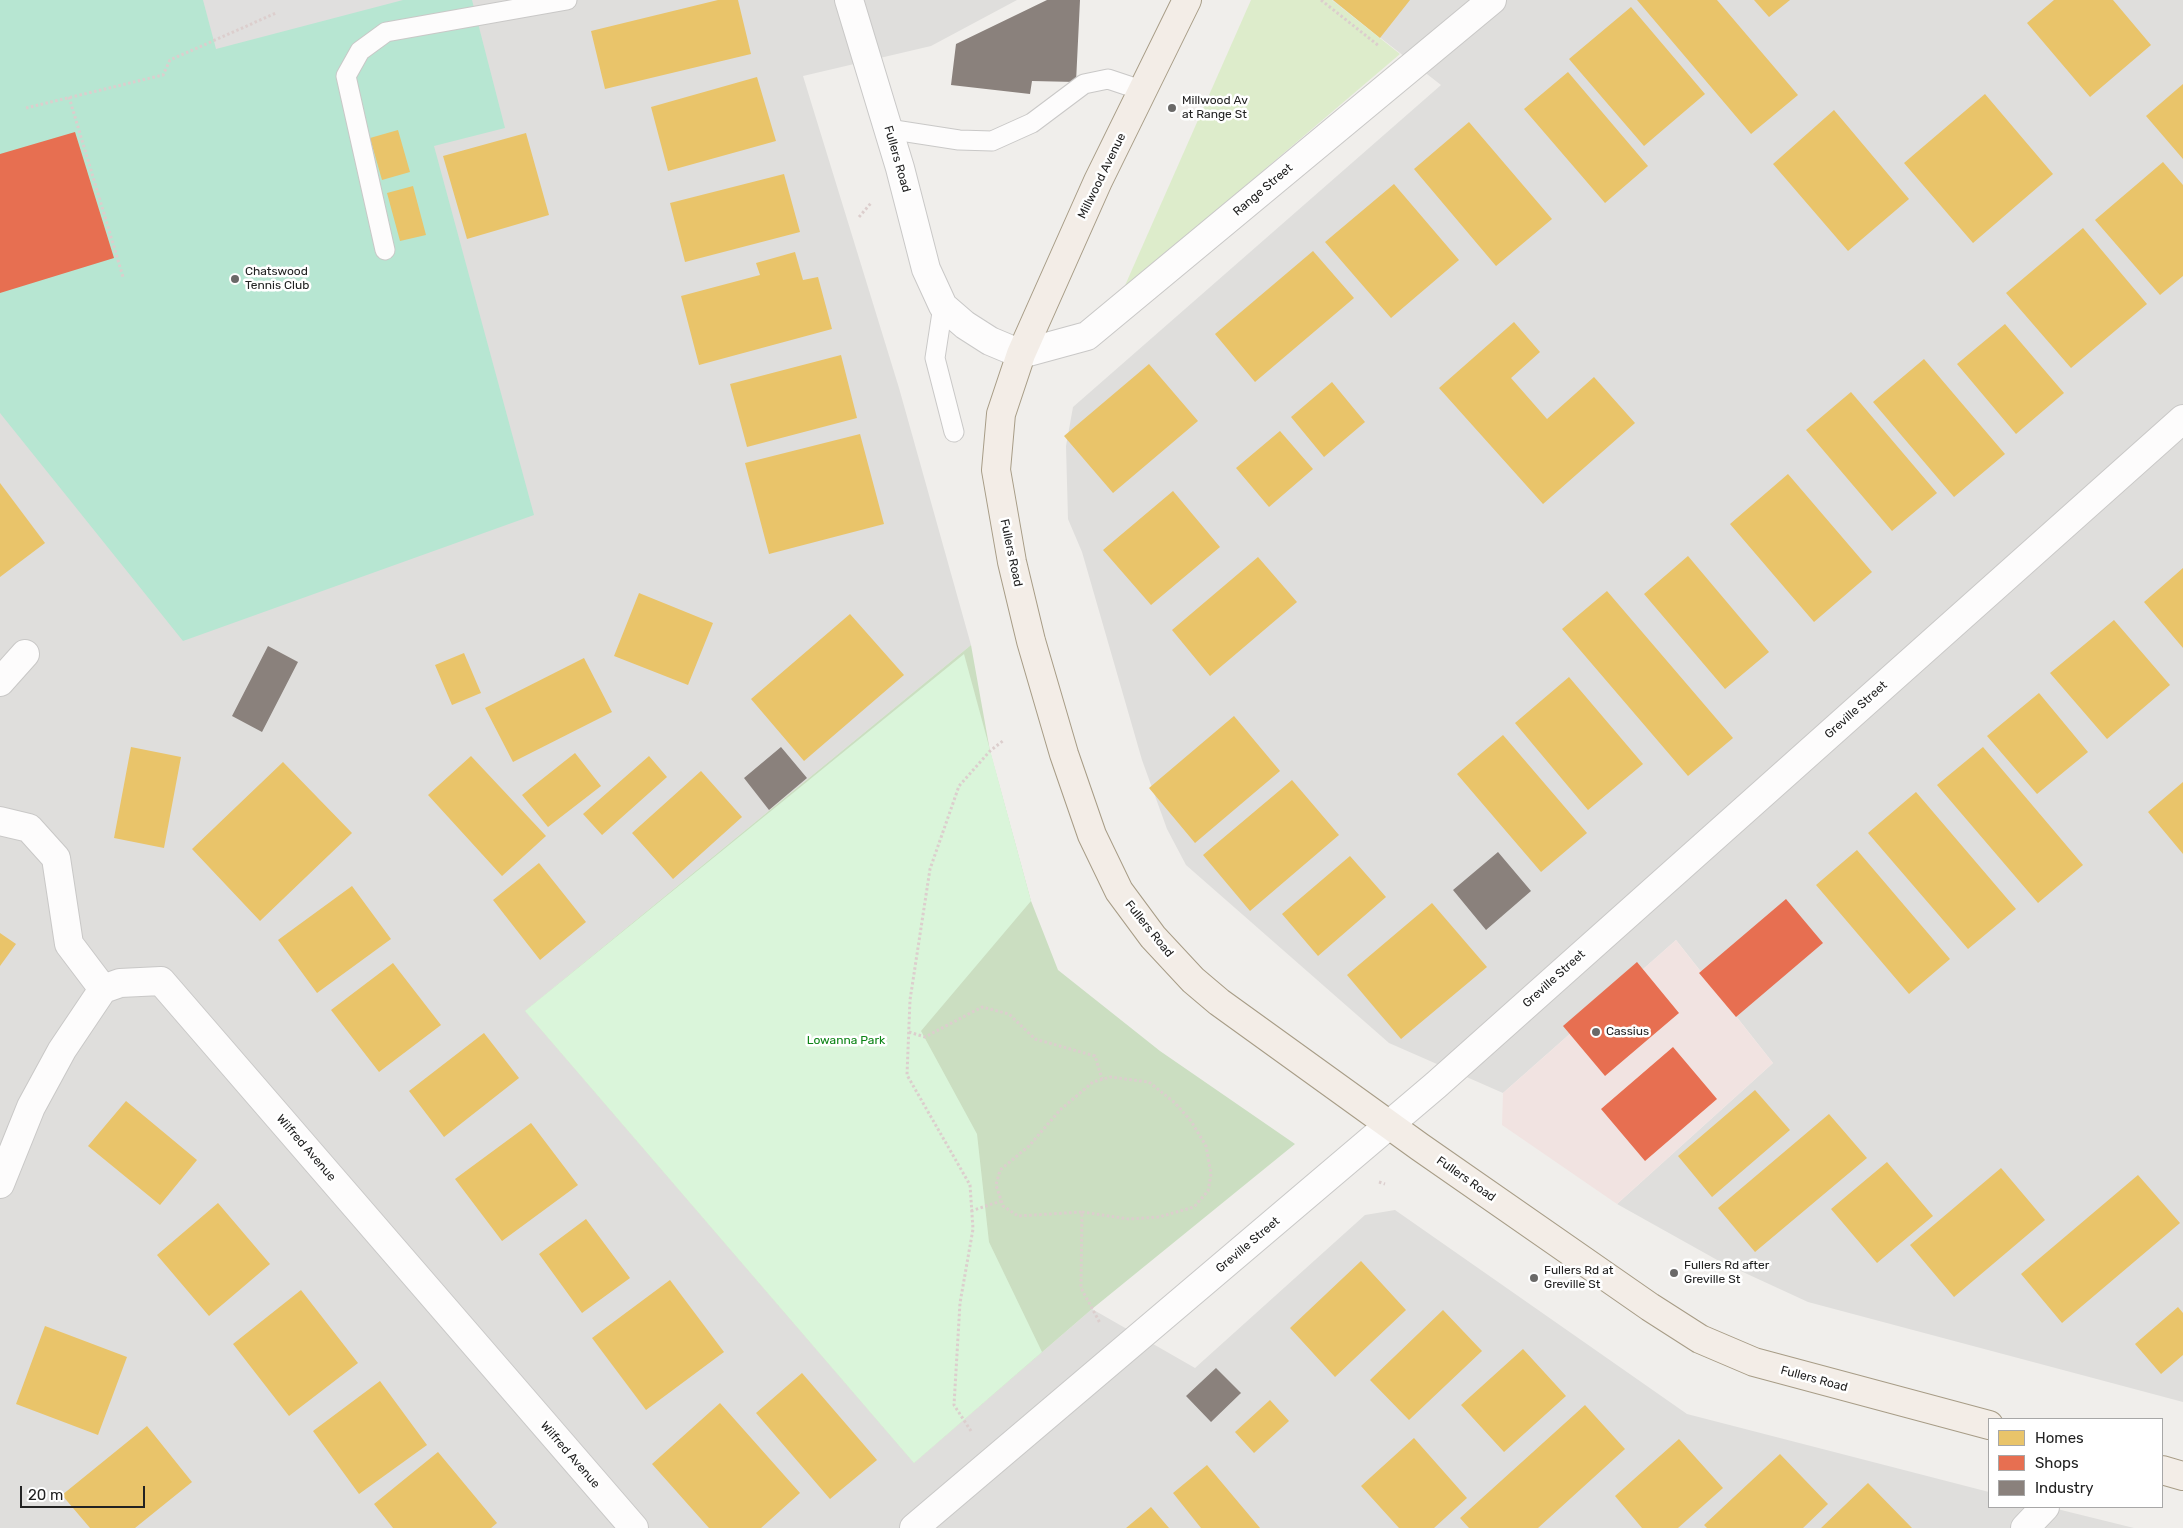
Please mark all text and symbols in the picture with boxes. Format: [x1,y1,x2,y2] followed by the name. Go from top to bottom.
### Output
[1182,94,1248,122] place label: Millwood Av at Range St
[1166,102,1178,114] marker: Millwood Av at Range St
[881,124,913,194] street label: Fullers Road
[1075,131,1129,221] street label: Millwood Avenue
[1230,161,1296,219] street label: Range Street
[245,265,309,293] place label: Chatswood Tennis Club
[229,273,241,285] marker: Chatswood Tennis Club
[997,518,1025,588] street label: Fullers Road
[1822,678,1890,742] street label: Greville Street
[1122,898,1176,960] street label: Fullers Road
[1520,947,1588,1011] street label: Greville Street
[1606,1025,1649,1039] place label: Cassius
[1590,1026,1602,1038] marker: Cassius
[807,1034,885,1048] park label: Lowanna Park
[273,1112,339,1184] street label: Wilfred Avenue
[1434,1153,1498,1205] street label: Fullers Road
[1213,1214,1283,1276] street label: Greville Street
[1684,1259,1769,1287] place label: Fullers Rd after Greville St
[1544,1264,1613,1292] place label: Fullers Rd at Greville St
[1668,1267,1680,1279] marker: Fullers Rd after Greville St
[1528,1272,1540,1284] marker: Fullers Rd at Greville St
[1779,1363,1849,1395] street label: Fullers Road
[1988,1418,2163,1508] legend
[537,1419,603,1491] street label: Wilfred Avenue
[2035,1429,2084,1447] text: Homes
[2035,1454,2079,1472] text: Shops
[22,1476,148,1508] scale bar
[2035,1479,2094,1497] text: Industry
[28,1486,63,1504] text: 20 m

